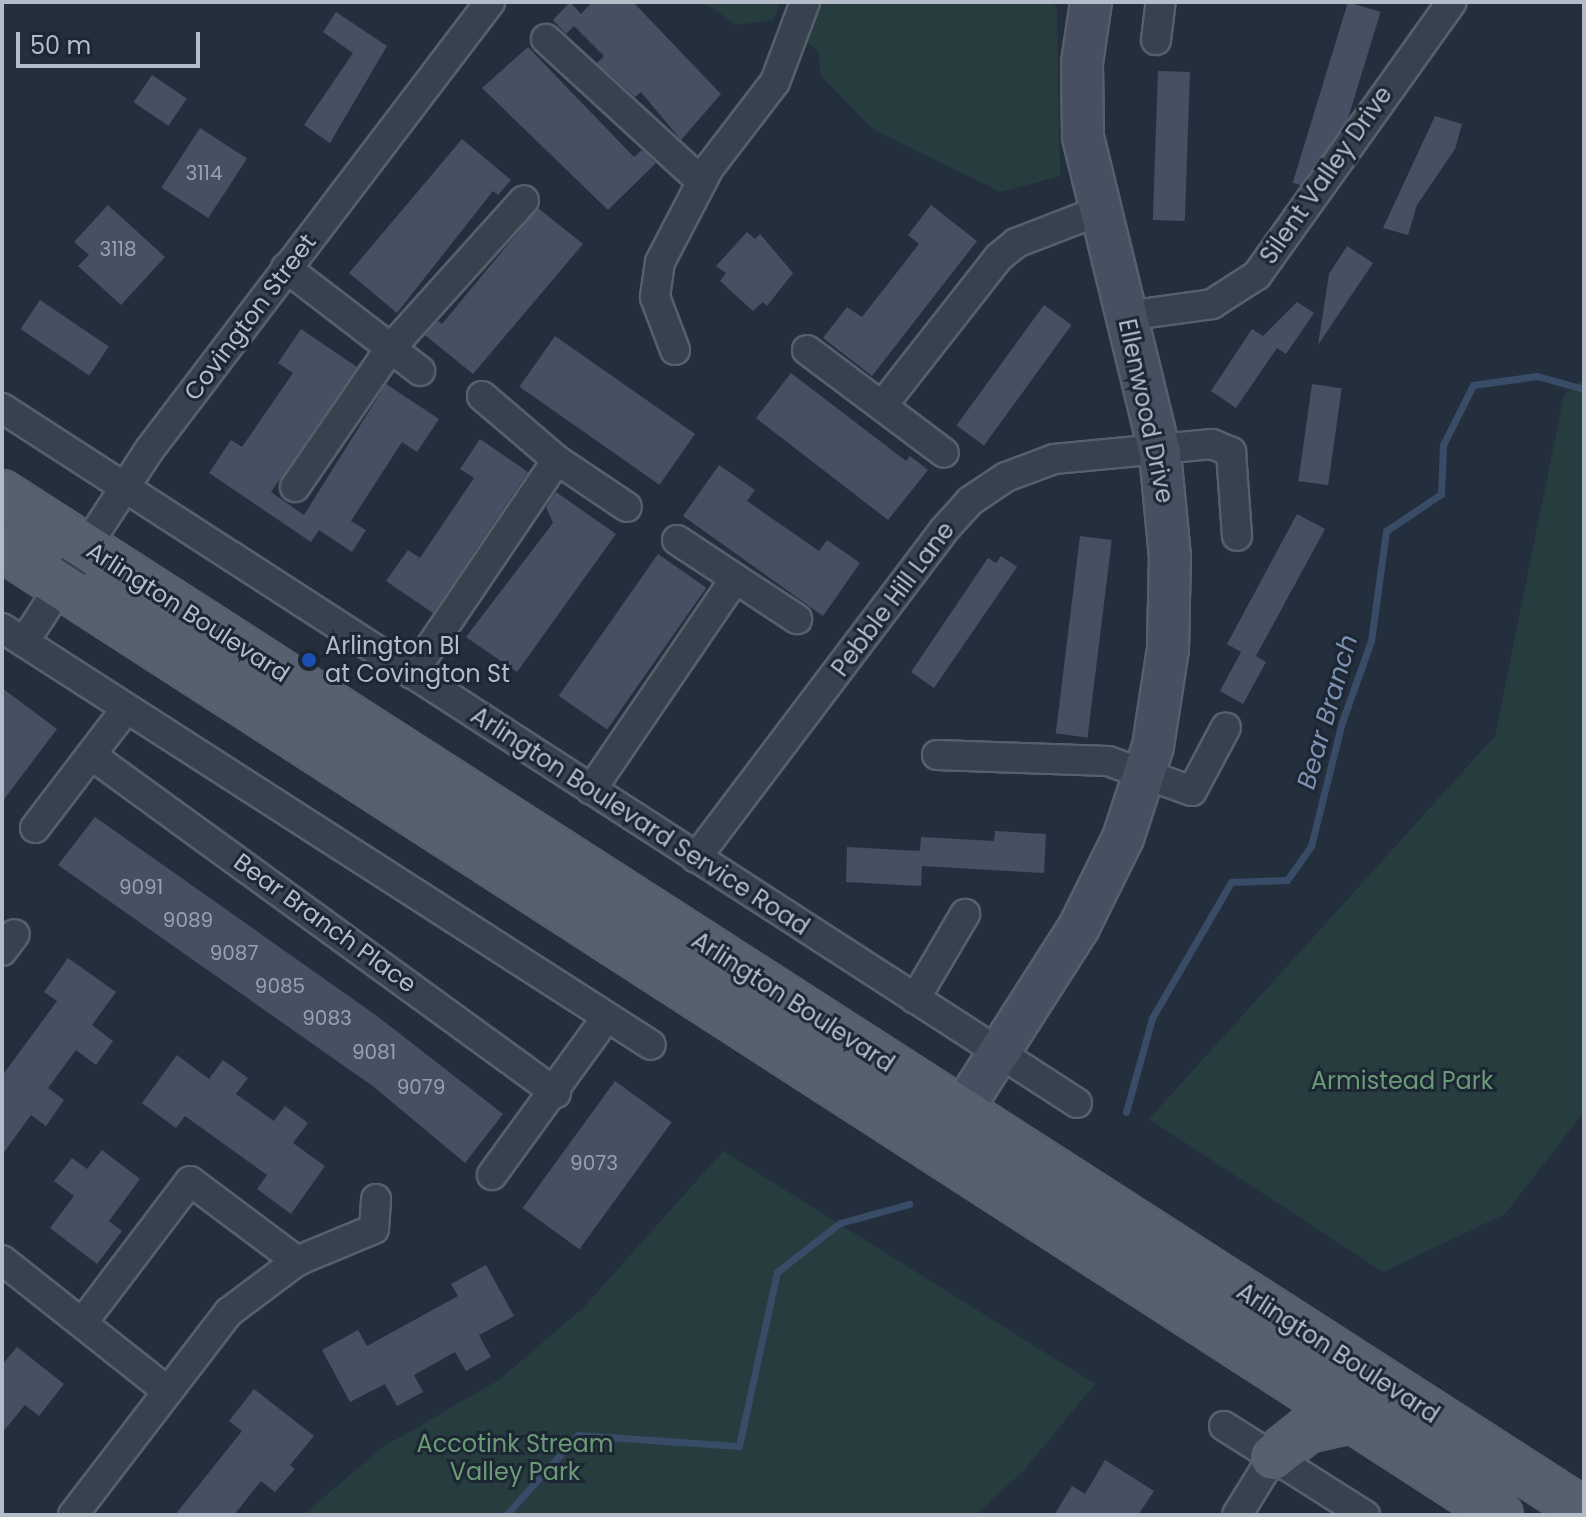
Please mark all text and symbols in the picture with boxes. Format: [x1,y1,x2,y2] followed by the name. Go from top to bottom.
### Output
[20,16,204,66] scale bar
[30,29,91,62] text: 50 m
[1254,81,1398,269] street label: Silent Valley Drive
[185,161,223,185] house number: 3114
[178,228,322,406] street label: Covington Street
[99,237,137,261] house number: 3118
[1112,316,1180,506] street label: Ellenwood Drive
[826,516,960,682] street label: Pebble Hill Lane
[81,536,295,688] street label: Arlington Boulevard
[1291,631,1365,793] water label: Bear Branch
[325,632,510,688] place label: Arlington Bl at Covington St
[300,651,318,669] marker: Arlington Bl at Covington St
[466,701,814,941] street label: Arlington Boulevard Service Road
[228,847,422,999] street label: Bear Branch Place
[119,875,163,899] house number: 9091
[163,908,213,932] house number: 9089
[686,926,900,1078] street label: Arlington Boulevard
[210,941,258,965] house number: 9087
[255,974,305,998] house number: 9085
[302,1006,352,1030] house number: 9083
[352,1040,396,1064] house number: 9081
[1311,1067,1493,1095] park label: Armistead Park
[397,1075,445,1099] house number: 9079
[570,1151,618,1175] house number: 9073
[1231,1277,1445,1429] street label: Arlington Boulevard
[416,1430,614,1486] park label: Accotink Stream Valley Park

